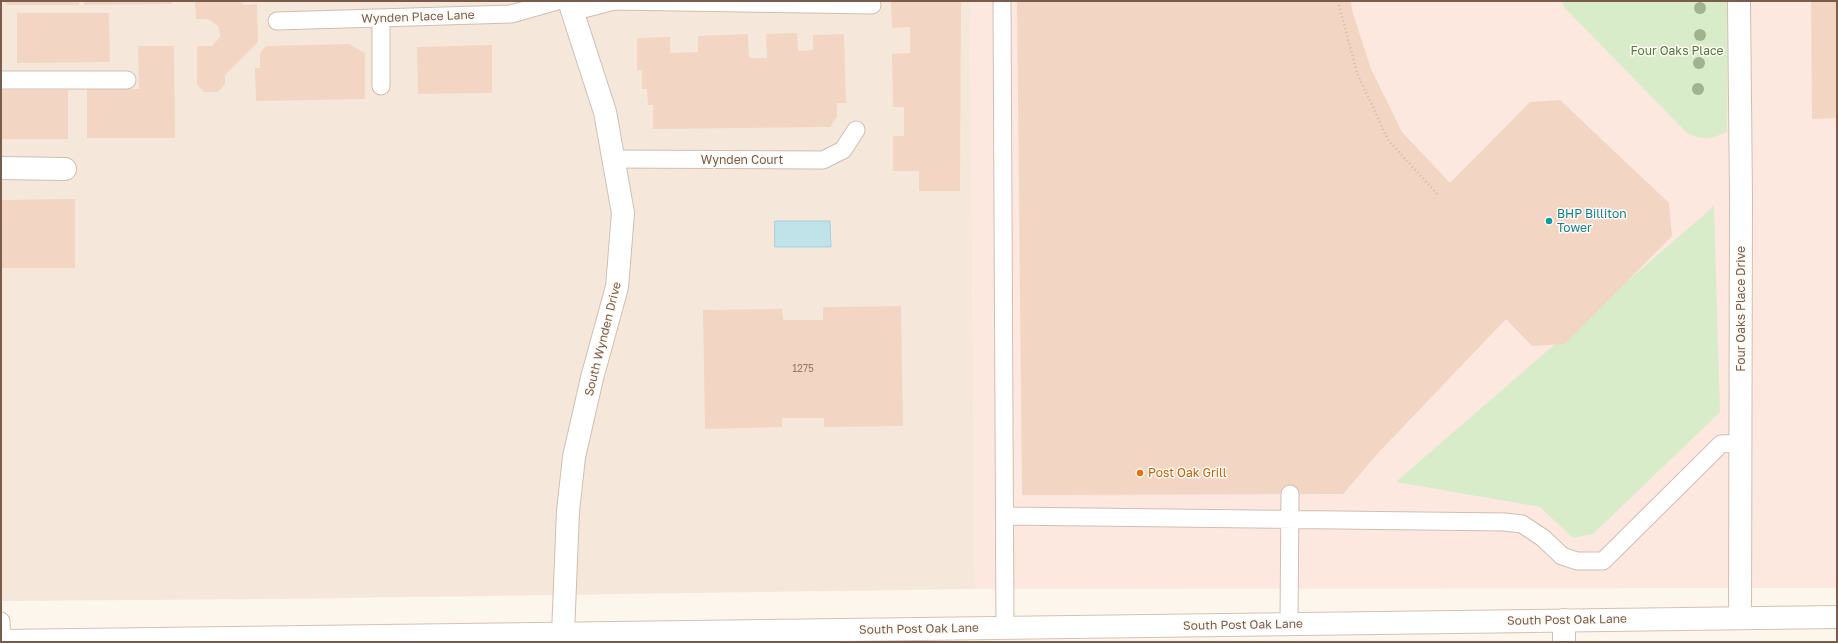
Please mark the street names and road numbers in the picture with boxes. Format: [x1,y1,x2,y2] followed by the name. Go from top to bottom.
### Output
[361,8,475,26] street label: Wynden Place Lane
[701,153,783,167] street label: Wynden Court
[1734,246,1748,372] street label: Four Oaks Place Drive
[582,280,624,398] street label: South Wynden Drive
[1507,612,1627,628] street label: South Post Oak Lane
[1183,617,1303,633] street label: South Post Oak Lane
[859,621,979,637] street label: South Post Oak Lane

